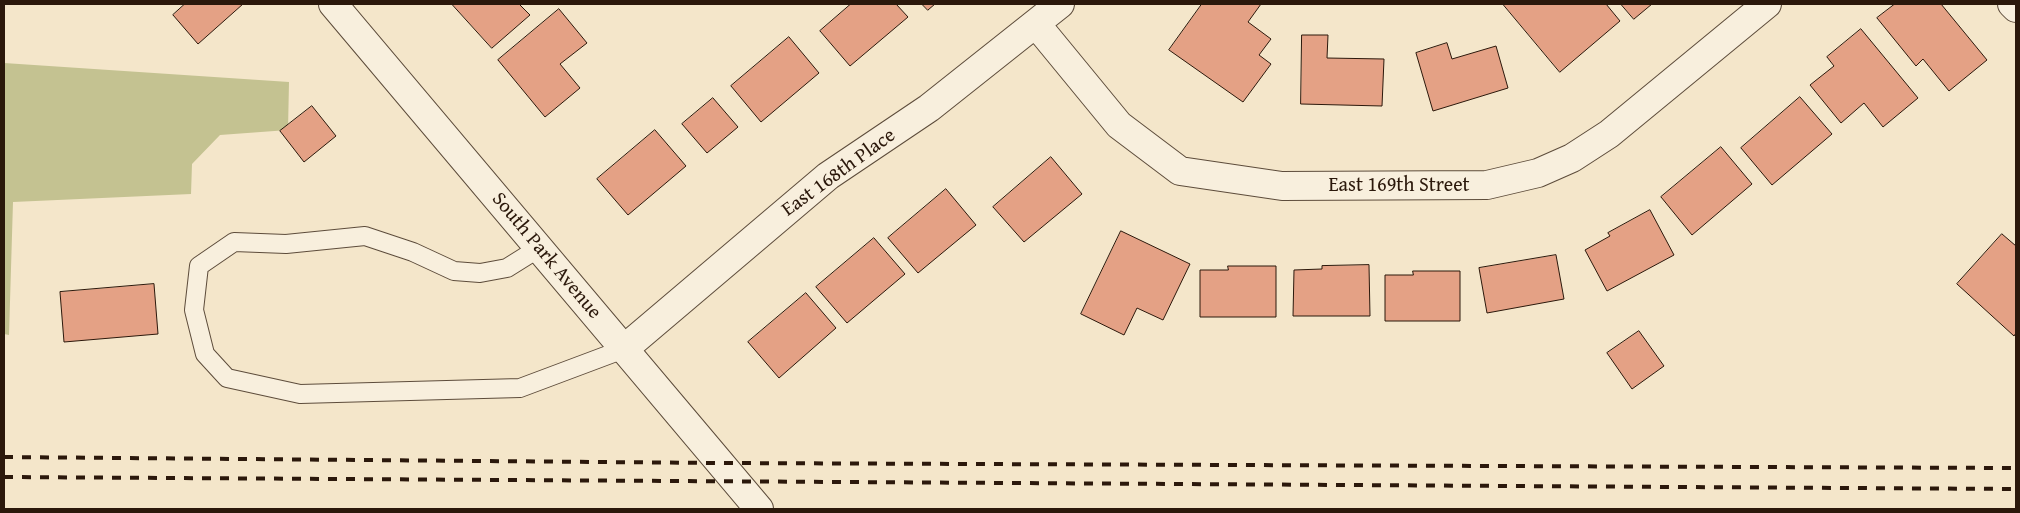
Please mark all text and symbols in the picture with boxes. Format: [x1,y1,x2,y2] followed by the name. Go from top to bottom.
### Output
[777,124,901,222] street label: East 168th Place
[1328,174,1470,198] street label: East 169th Street
[486,188,606,324] street label: South Park Avenue

